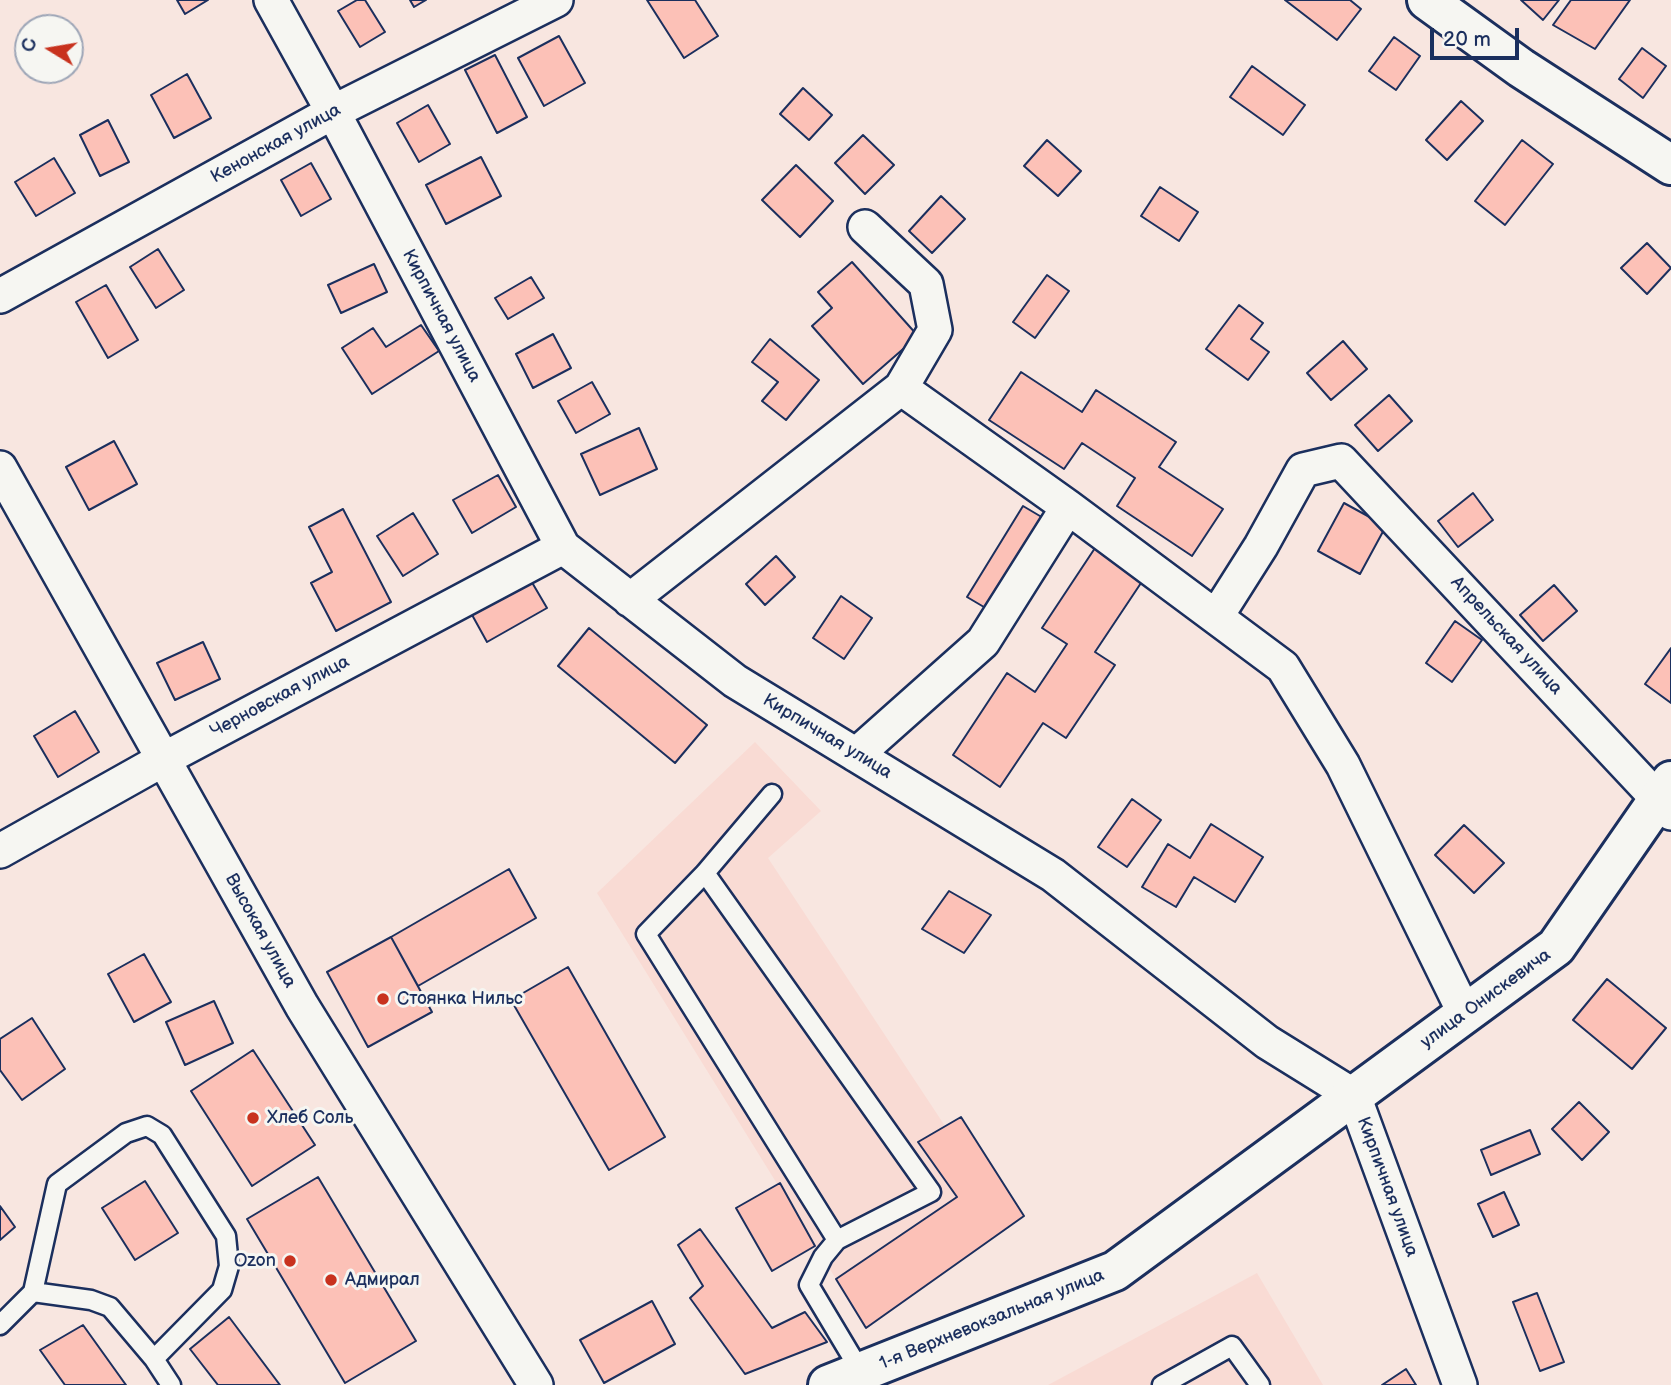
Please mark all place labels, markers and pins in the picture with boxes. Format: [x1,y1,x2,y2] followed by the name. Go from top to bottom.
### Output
[397,988,523,1010] place label: Стоянка Нильс
[375,991,391,1007] marker: Стоянка Нильс
[267,1107,353,1129] place label: Хлеб Соль
[245,1110,261,1126] marker: Хлеб Соль
[234,1250,276,1272] place label: Ozon
[282,1253,298,1269] marker: Ozon
[345,1269,420,1291] place label: Адмирал
[323,1272,339,1288] marker: Адмирал

